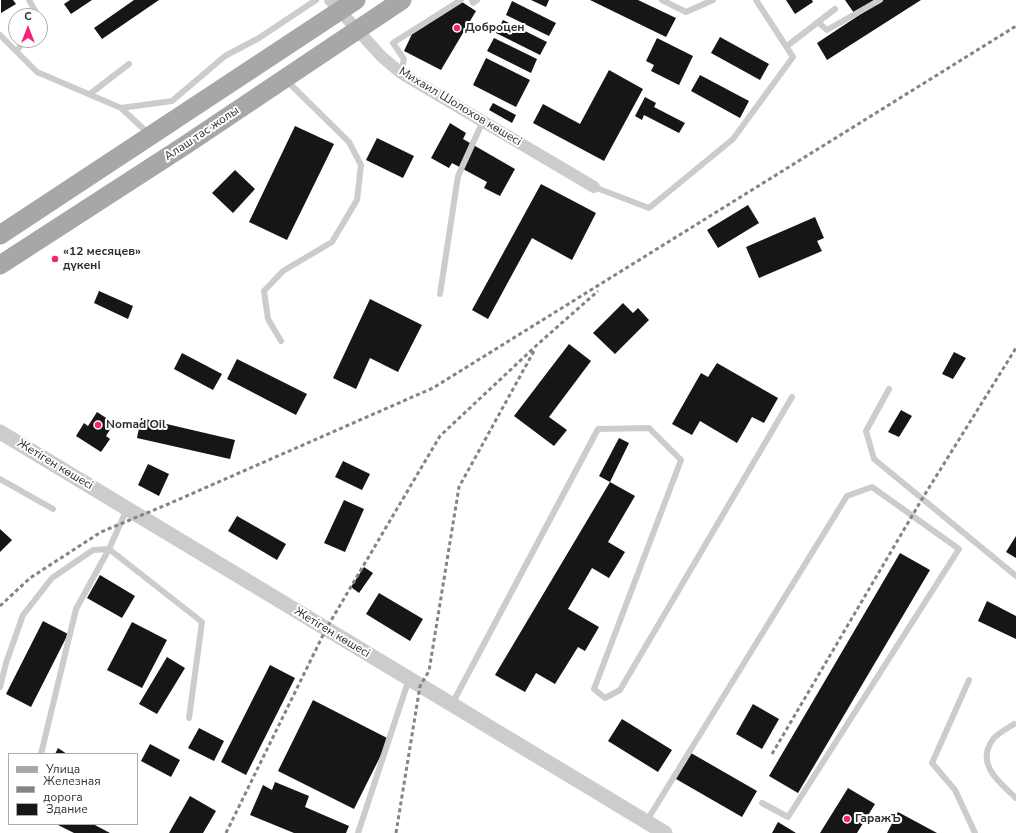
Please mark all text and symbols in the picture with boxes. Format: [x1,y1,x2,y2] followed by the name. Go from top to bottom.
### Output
[8,8,48,48] north arrow
[24,9,32,24] text: С
[465,21,525,35] place label: Доброцен
[452,23,462,33] marker: Доброцен
[396,65,524,149] street label: Михаил Шолохов көшесі
[162,104,242,164] street label: Алаш тас жолы
[63,245,141,273] place label: «12 месяцев» дүкені
[50,254,60,264] marker: «12 месяцев» дүкені
[106,418,166,432] place label: Nomad Oil
[93,420,103,430] marker: Nomad Oil
[14,437,96,493] street label: Жетіген көшесі
[291,605,373,661] street label: Жетіген көшесі
[8,753,138,825] legend
[46,761,80,777] text: Улица
[43,773,101,805] text: Железная дорога
[46,801,88,817] text: Здание
[855,812,901,826] place label: ГаражЪ
[842,814,852,824] marker: ГаражЪ

